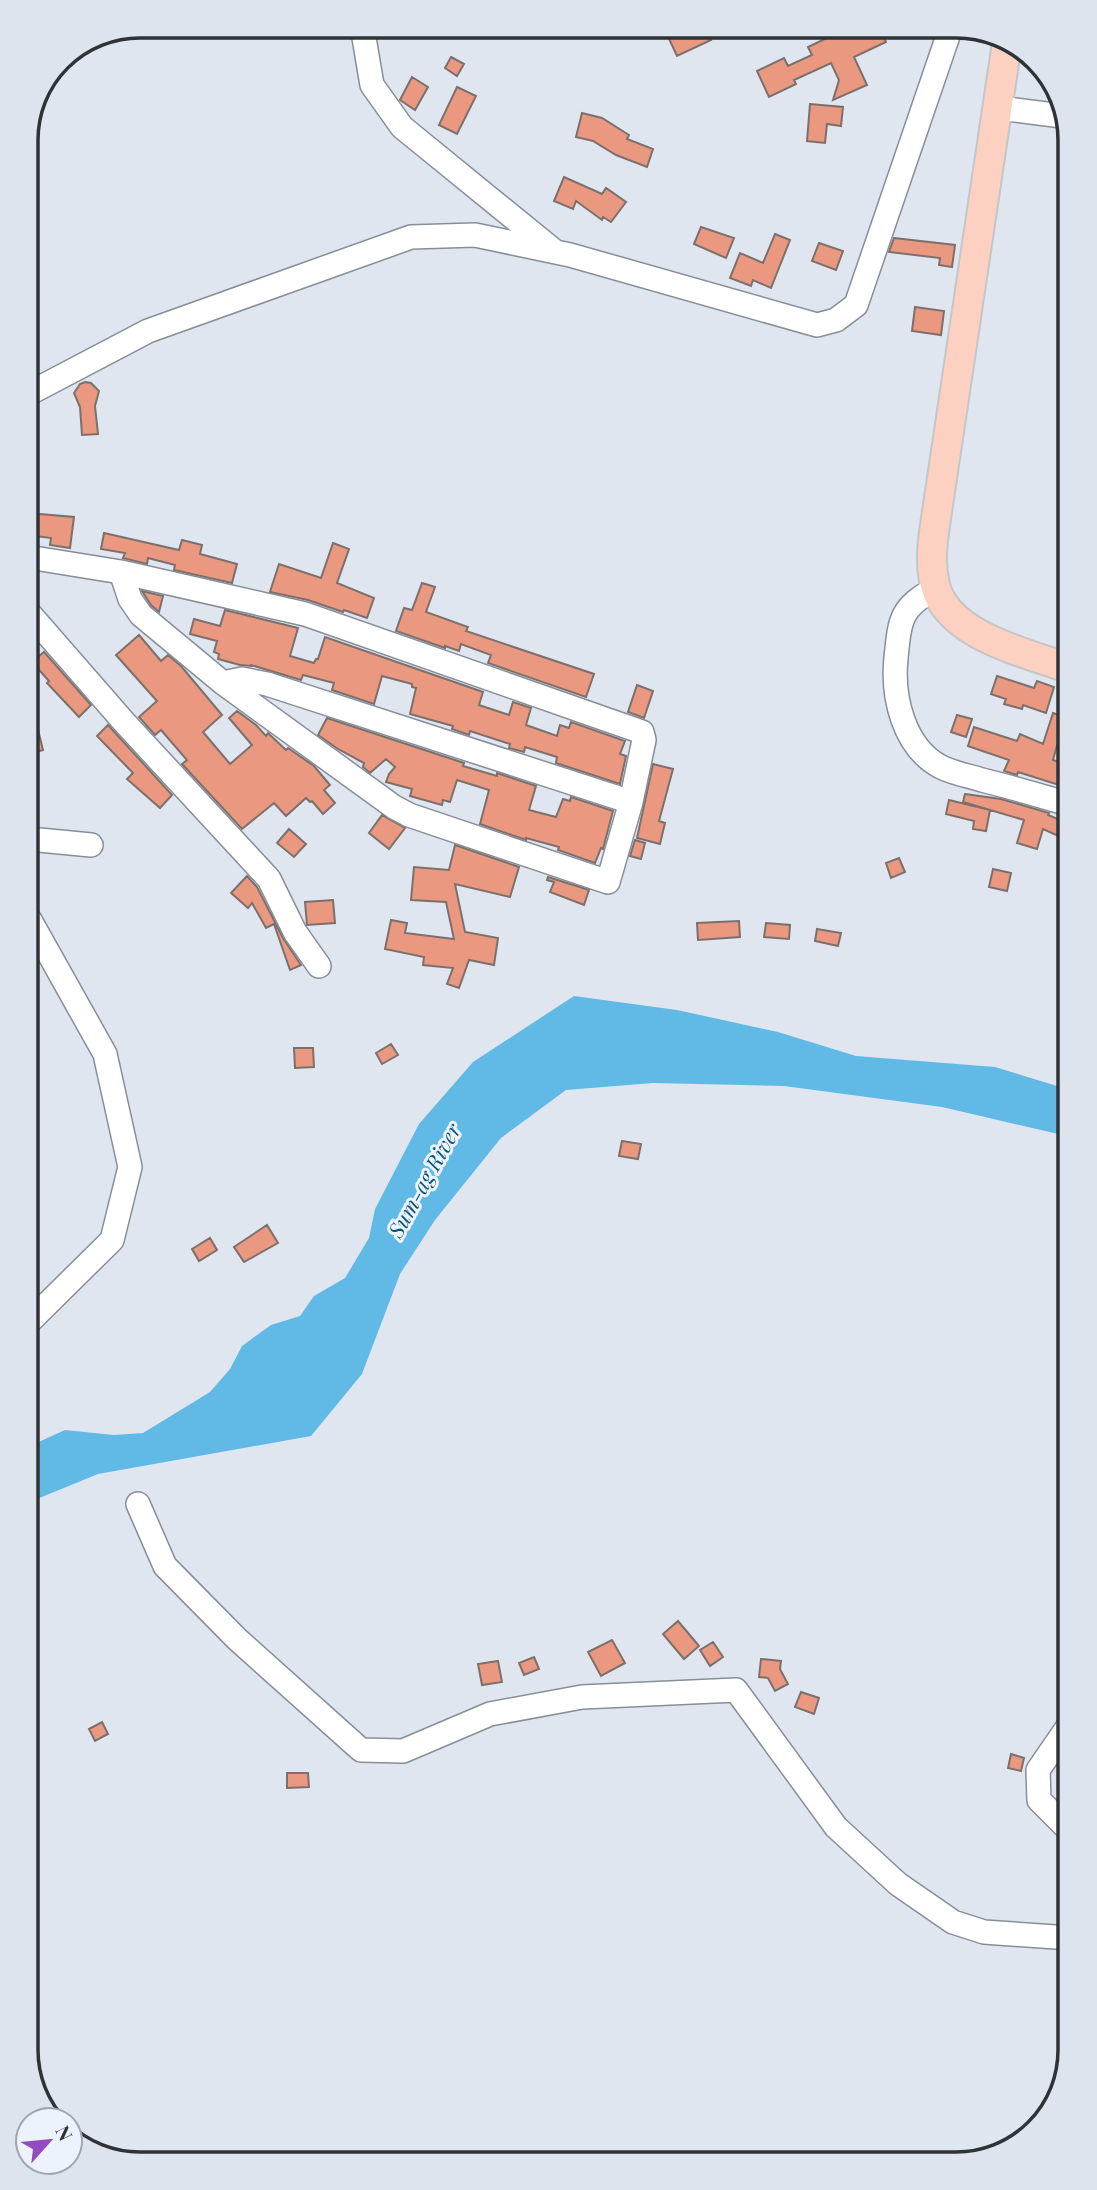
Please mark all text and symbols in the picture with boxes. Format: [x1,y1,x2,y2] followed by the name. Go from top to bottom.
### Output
[380,1117,467,1243] water label: Sum-ag River
[14,2106,84,2176] north arrow
[50,2121,80,2145] text: N

